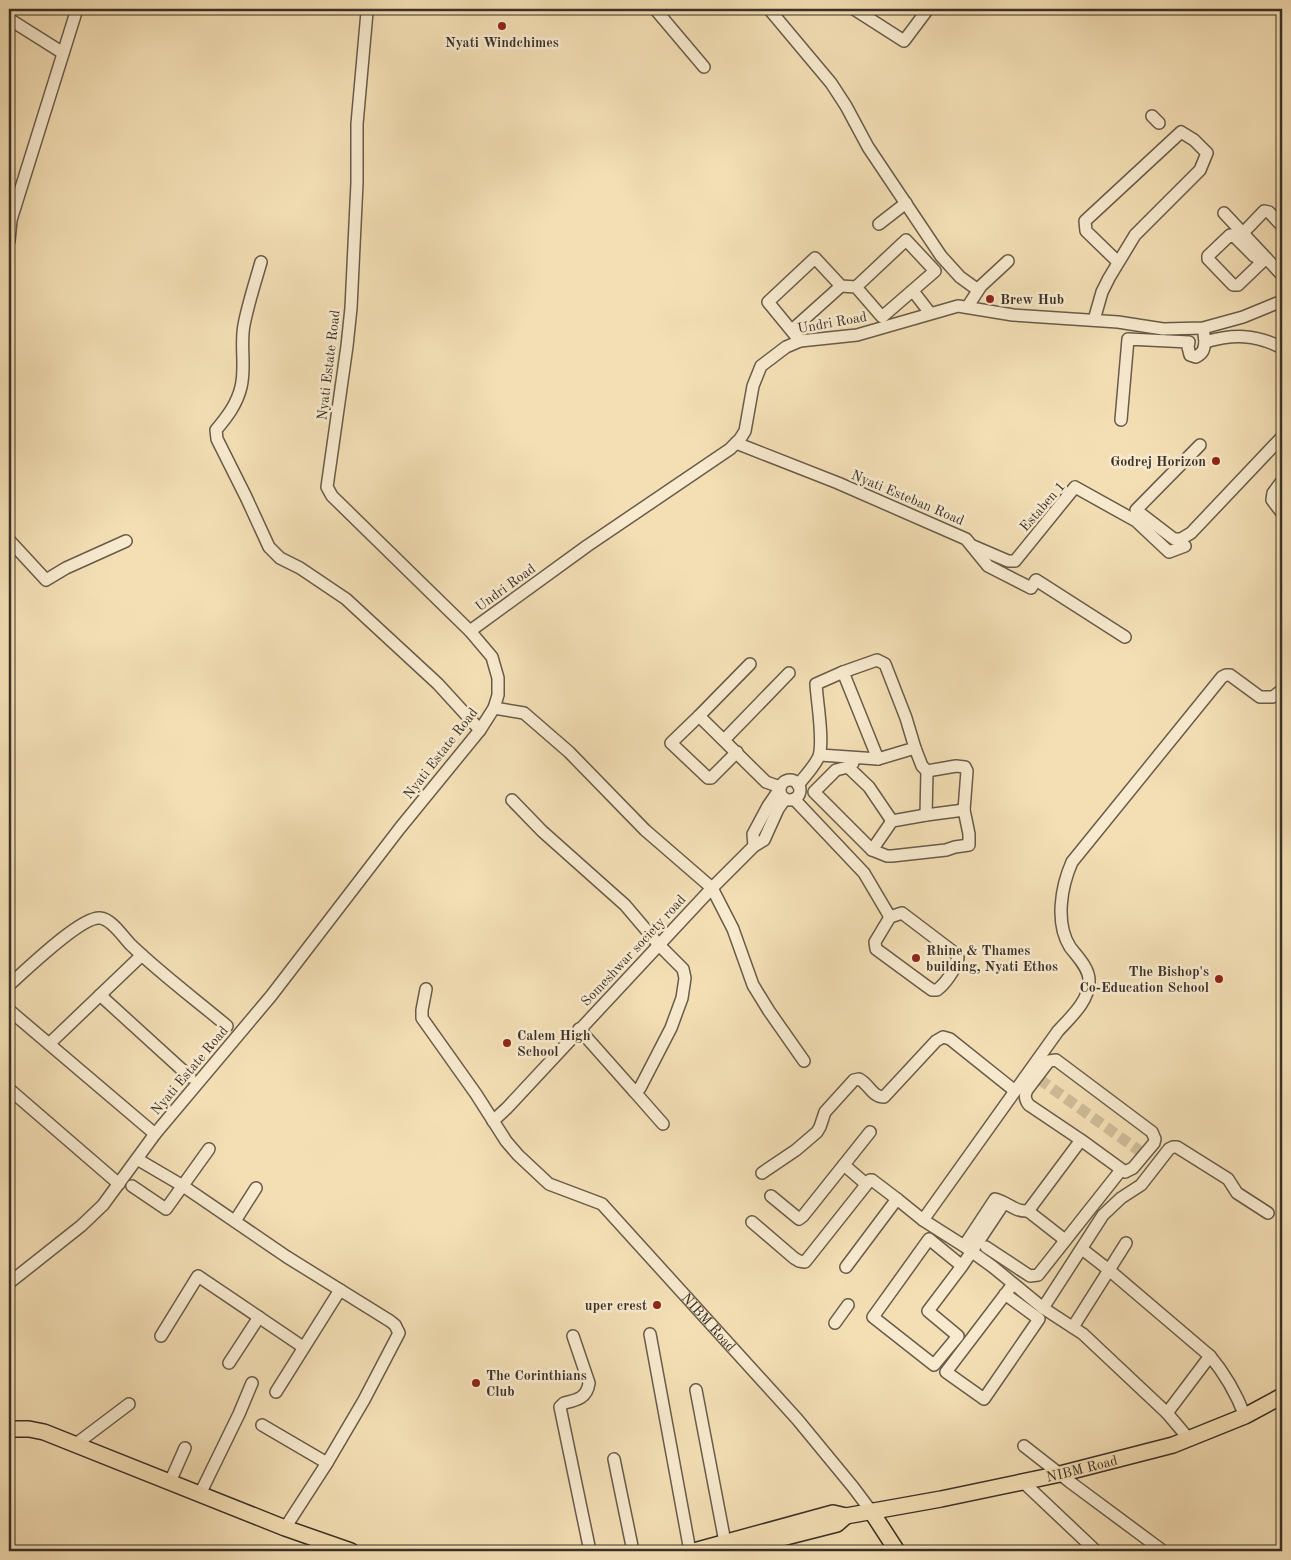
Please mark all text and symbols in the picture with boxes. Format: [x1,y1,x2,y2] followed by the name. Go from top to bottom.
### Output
[496,20,508,32] marker: Nyati Windchimes
[445,36,559,50] place label: Nyati Windchimes
[984,293,996,305] marker: Brew Hub
[1000,293,1064,307] place label: Brew Hub
[315,309,343,421] street label: Nyati Estate Road
[796,310,868,336] street label: Undri Road
[1110,455,1206,469] place label: Godrej Horizon
[1210,455,1222,467] marker: Godrej Horizon
[849,468,966,528] street label: Nyati Esteban Road
[1018,479,1068,534] street label: Estaben 1
[473,561,538,614] street label: Undri Road
[401,705,481,802] street label: Nyati Estate Road
[579,892,689,1009] street label: Someshwar society road
[926,944,1058,974] place label: Rhine & Thames building, Nyati Ethos
[910,952,922,964] marker: Rhine & Thames building, Nyati Ethos
[1079,965,1209,995] place label: The Bishop's Co-Education School
[1213,973,1225,985] marker: The Bishop's Co-Education School
[149,1024,231,1118] street label: Nyati Estate Road
[517,1029,591,1059] place label: Calem High School
[501,1037,513,1049] marker: Calem High School
[678,1291,738,1354] street label: NIBM Road
[585,1299,647,1313] place label: uper crest
[651,1299,663,1311] marker: uper crest
[486,1369,587,1399] place label: The Corinthians Club
[470,1377,482,1389] marker: The Corinthians Club
[1045,1454,1119,1485] street label: NIBM Road

